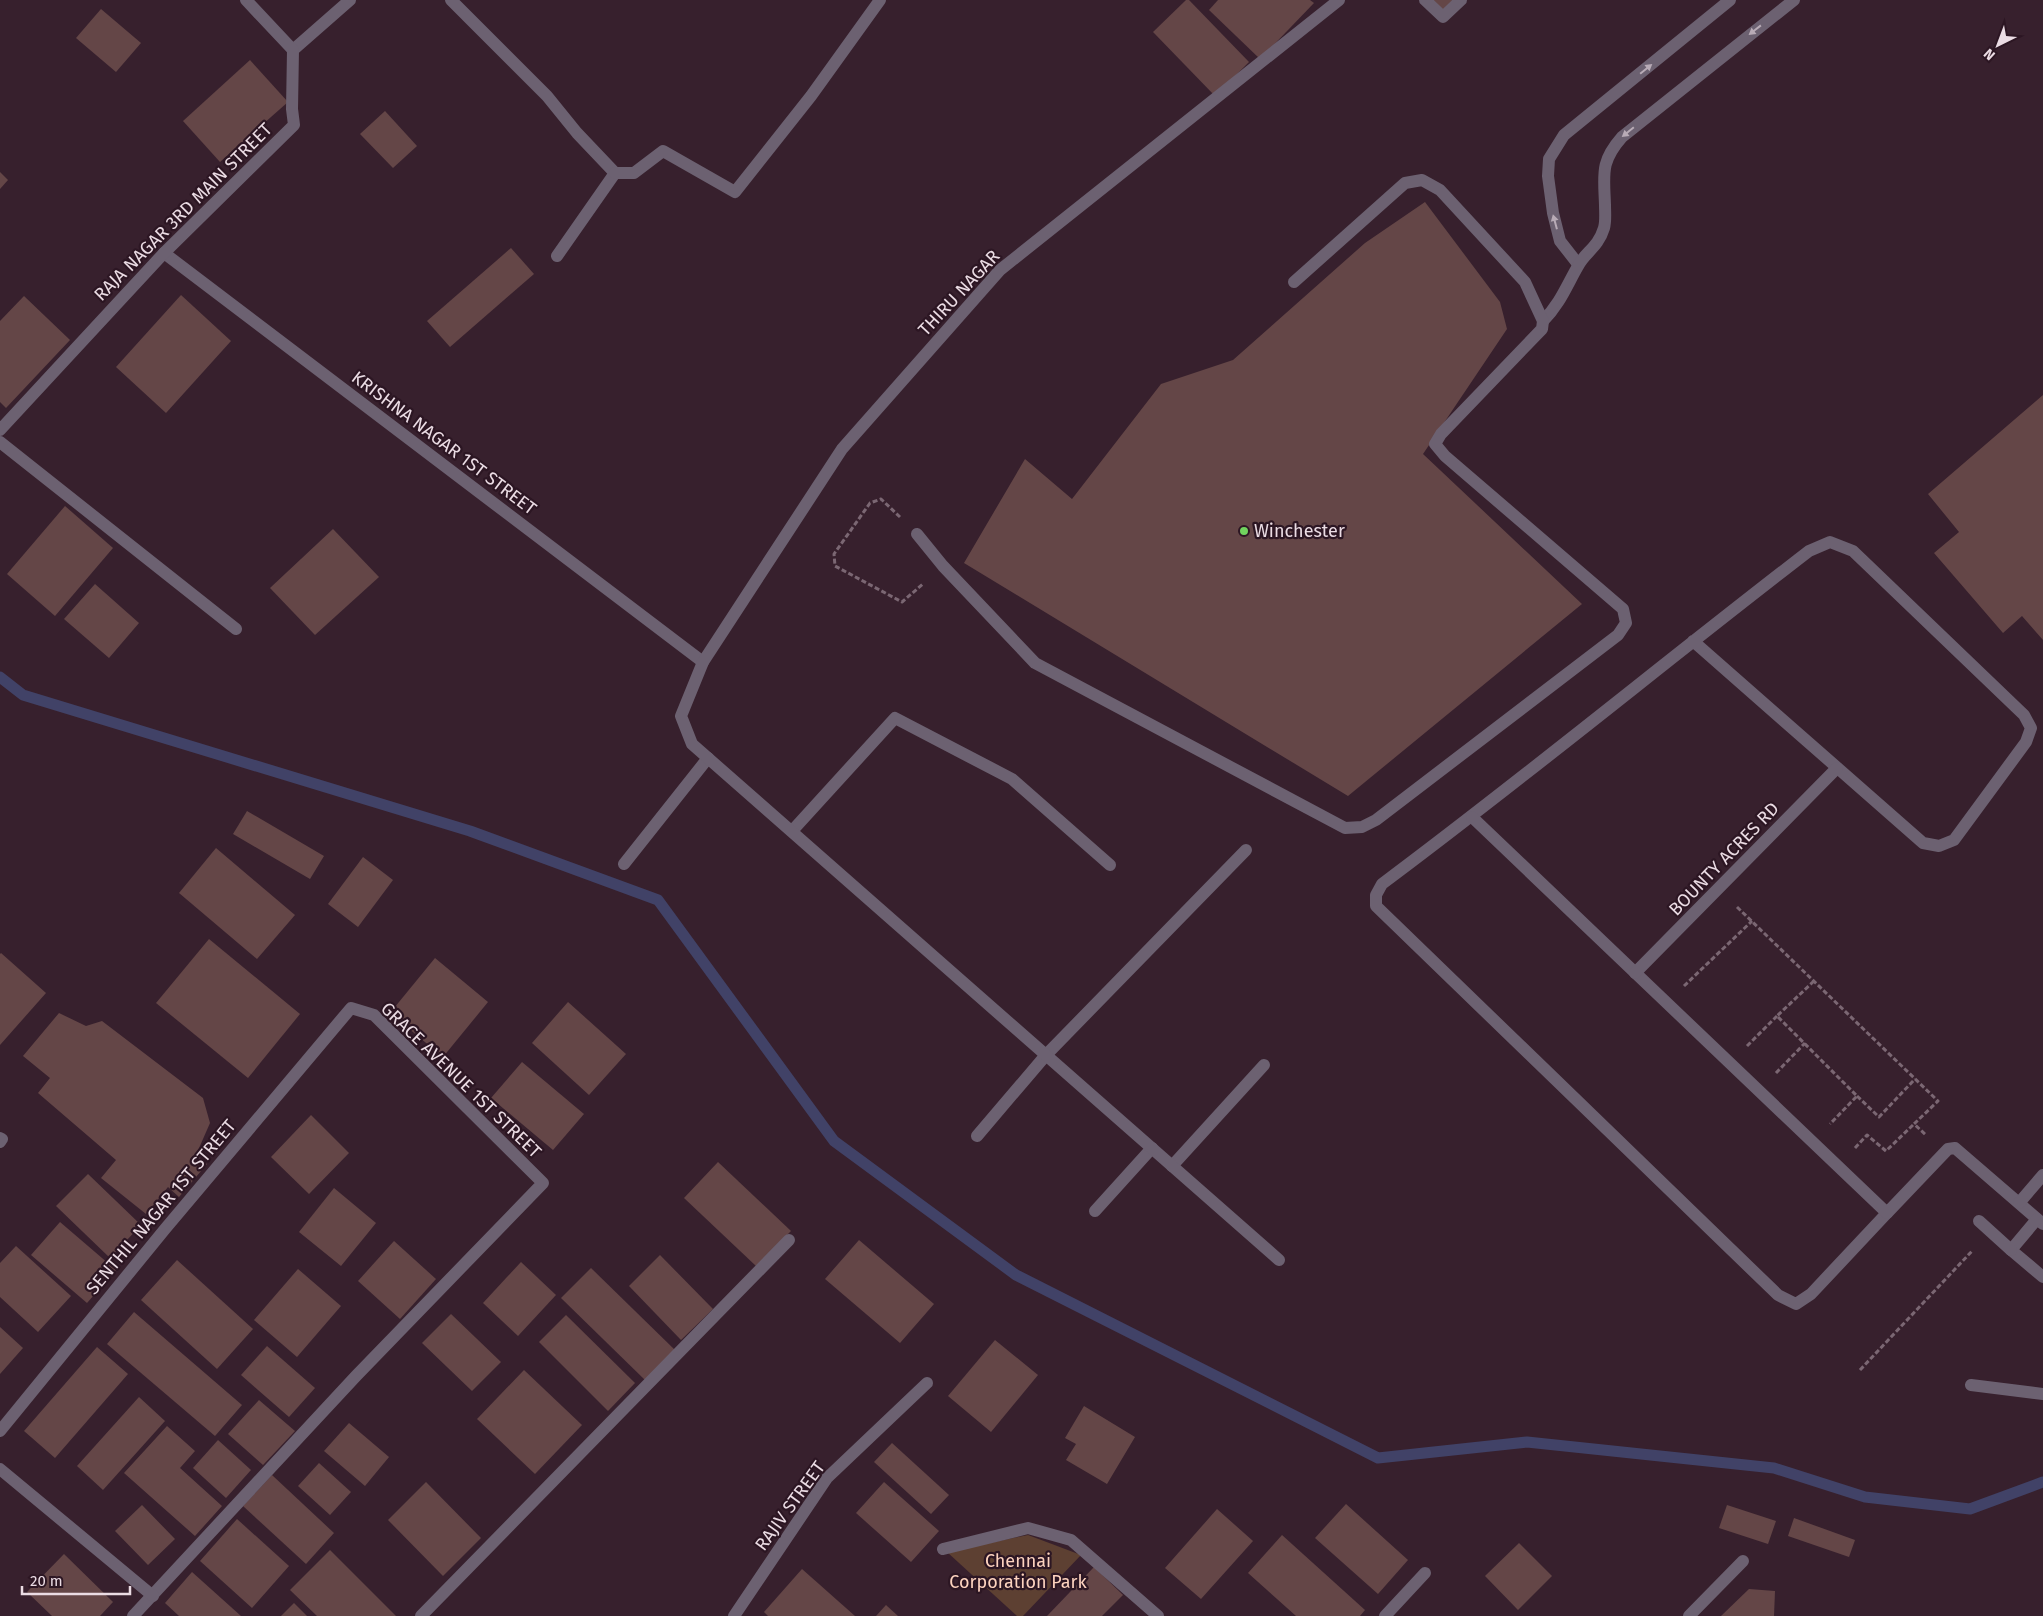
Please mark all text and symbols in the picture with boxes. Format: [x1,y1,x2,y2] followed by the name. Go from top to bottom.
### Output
[1973,20,2023,70] north arrow
[1748,25,1762,35] one-way arrow
[1980,45,1999,64] text: N
[1639,63,1651,75] one-way arrow
[89,118,277,306] street label: RAJA NAGAR 3RD MAIN STREET
[1622,126,1635,137] one-way arrow
[1551,215,1559,230] one-way arrow
[914,245,1004,340] street label: THIRU NAGAR
[347,366,541,520] street label: KRISHNA NAGAR 1ST STREET
[1254,520,1345,542] place label: Winchester
[1238,525,1250,537] marker: Winchester
[1664,798,1784,920] street label: BOUNTY ACRES RD
[376,998,546,1163] street label: GRACE AVENUE 1ST STREET
[81,1115,241,1299] street label: SENTHIL NAGAR 1ST STREET
[750,1457,830,1555] street label: RAJIV STREET
[949,1550,1087,1593] park label: Chennai Corporation Park
[22,1564,130,1596] scale bar
[30,1572,63,1590] text: 20 m

